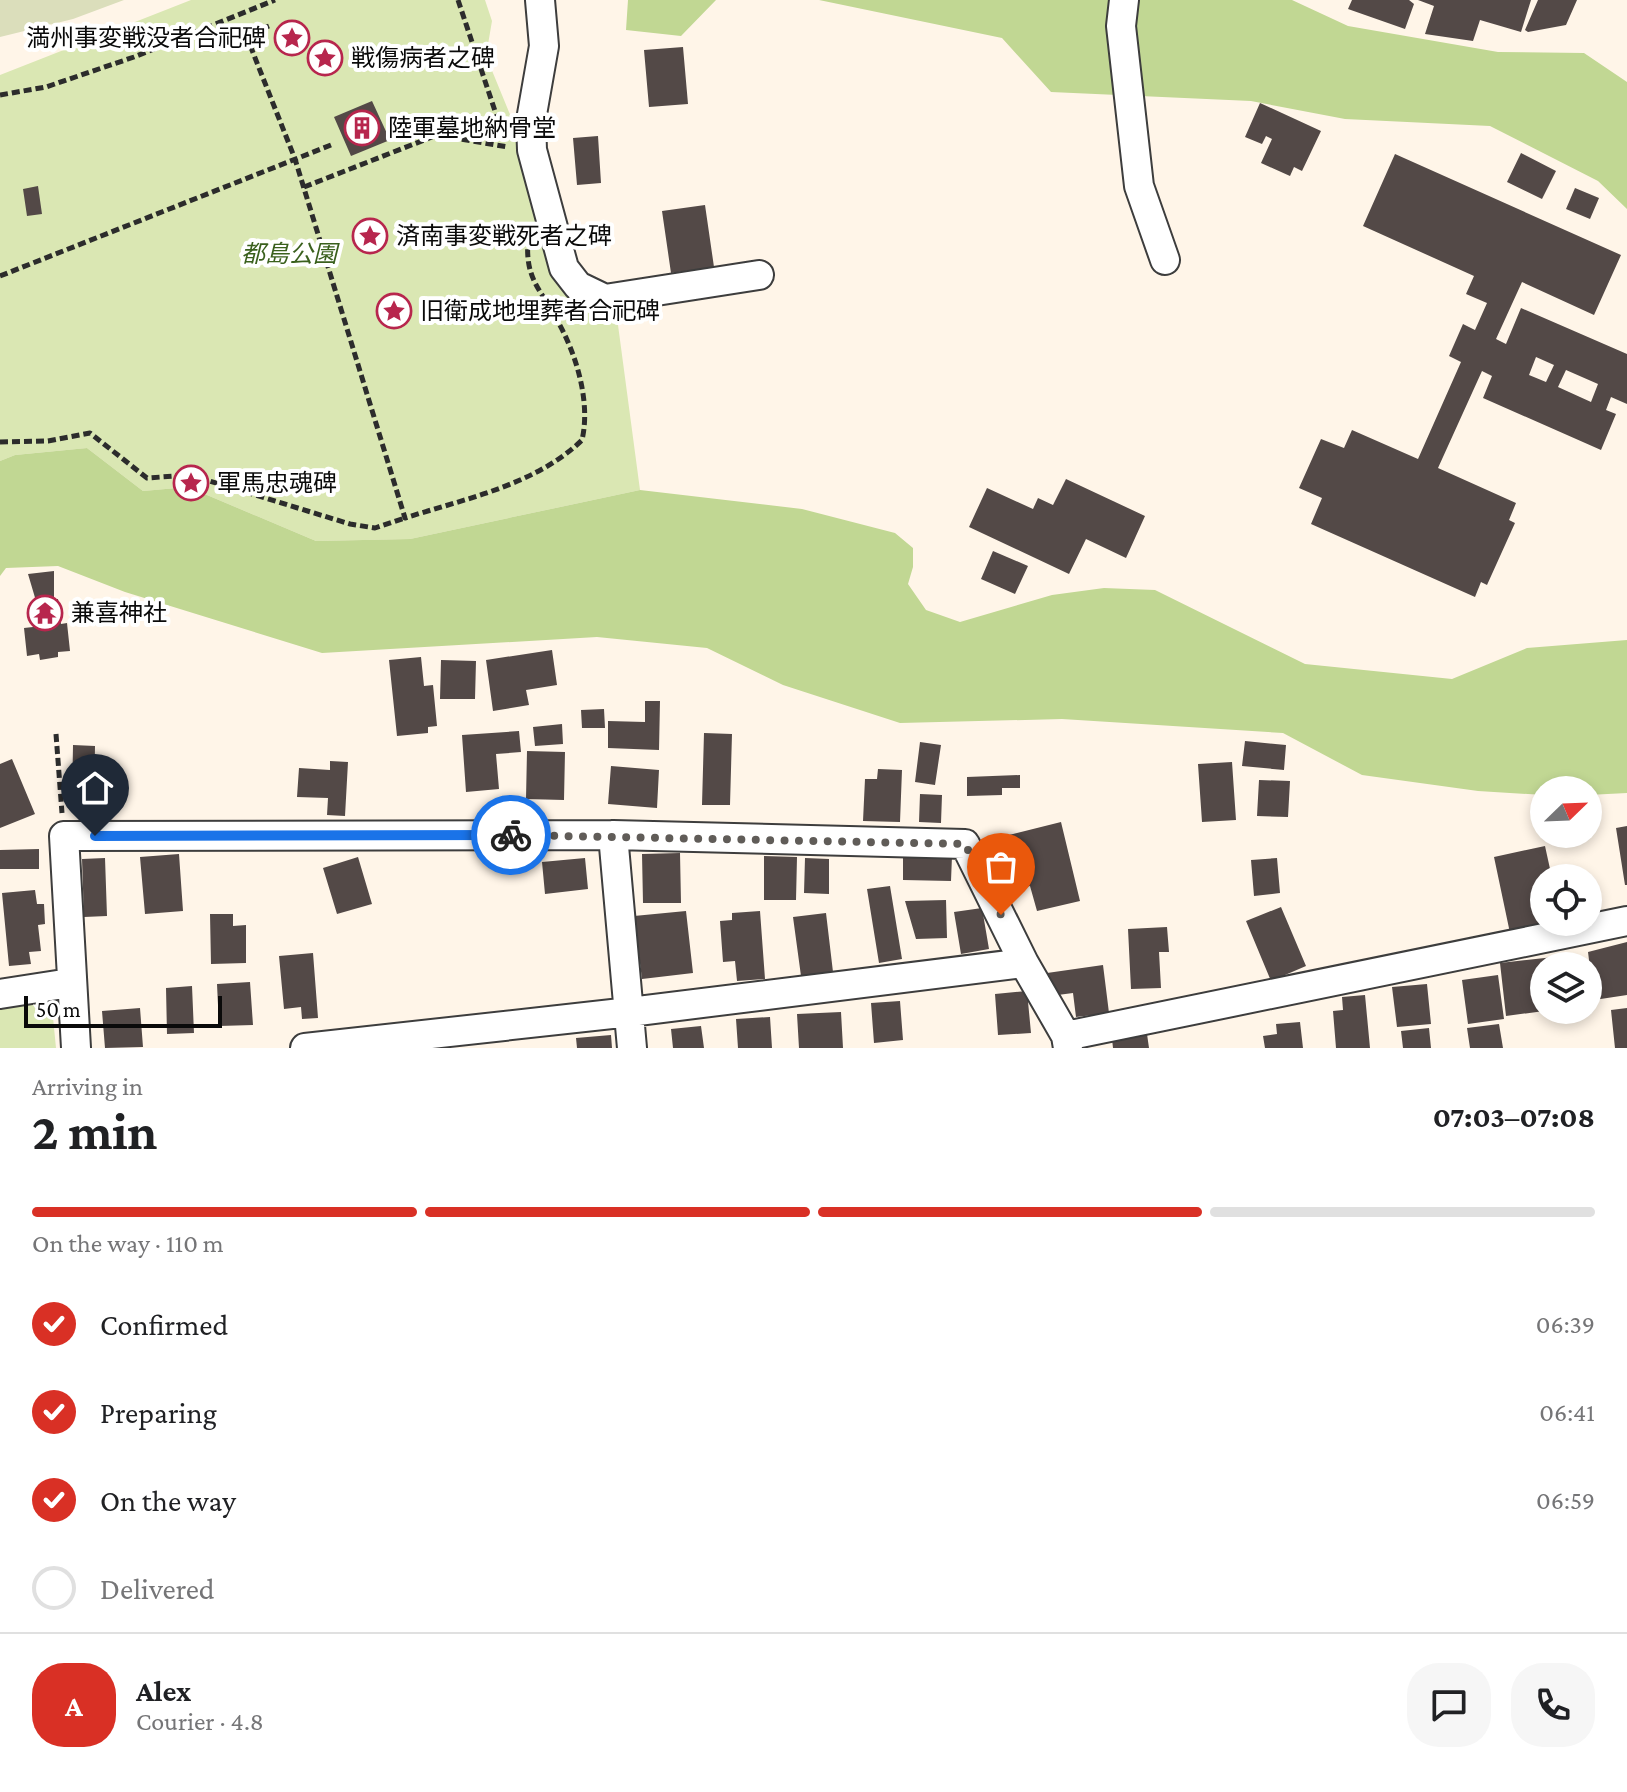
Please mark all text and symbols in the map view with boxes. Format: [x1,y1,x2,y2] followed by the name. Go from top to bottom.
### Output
[273,19,311,57] place icon: 満州事変戦没者合祀碑
[26,24,266,51] place label: 満州事変戦没者合祀碑
[306,39,344,77] place icon: 戦傷病者之碑
[351,44,495,71] place label: 戦傷病者之碑
[343,109,381,147] building icon: 陸軍墓地納骨堂
[388,114,556,141] place label: 陸軍墓地納骨堂
[351,217,389,255] place icon: 済南事変戦死者之碑
[396,222,612,249] place label: 済南事変戦死者之碑
[241,240,340,267] park label: 都島公園
[375,292,413,330] place icon: 旧衛成地埋葬者合祀碑
[420,297,660,324] place label: 旧衛成地埋葬者合祀碑
[172,464,210,502] place icon: 軍馬忠魂碑
[217,469,337,496] place label: 軍馬忠魂碑
[26,594,64,632] temple icon: 兼喜神社
[71,599,167,626] place label: 兼喜神社
[61,754,129,836] pin
[73,766,117,810] icon: home
[1530,776,1602,848] north arrow
[1530,776,1602,1024] map controls
[471,795,551,875] courier
[489,813,533,857] icon: bike
[967,833,1035,915] pin
[979,845,1023,889] icon: bag
[1530,864,1602,936] button: locate
[1530,952,1602,1024] button: layers
[24,992,222,1028] scale bar
[36,997,81,1022] text: 50 m
[32,1072,143,1101] text: Arriving in
[1433,1100,1595,1133] text: 07:03–07:08
[32,1102,157,1160] text: 2 min
[32,1229,224,1258] text: On the way · 110 m
[32,1302,76,1346] icon: check
[100,1308,228,1341] text: Confirmed
[1536,1310,1595,1339] text: 06:39
[32,1390,76,1434] icon: check
[100,1396,217,1429] text: Preparing
[1539,1398,1595,1427] text: 06:41
[32,1478,76,1522] icon: check
[100,1484,236,1517] text: On the way
[1536,1486,1595,1515] text: 06:59
[100,1572,215,1605] text: Delivered
[1407,1663,1491,1747] button: chat
[1511,1663,1595,1747] button: phone
[136,1674,191,1707] text: Alex
[65,1689,83,1722] text: A
[136,1707,264,1736] text: Courier · 4.8

